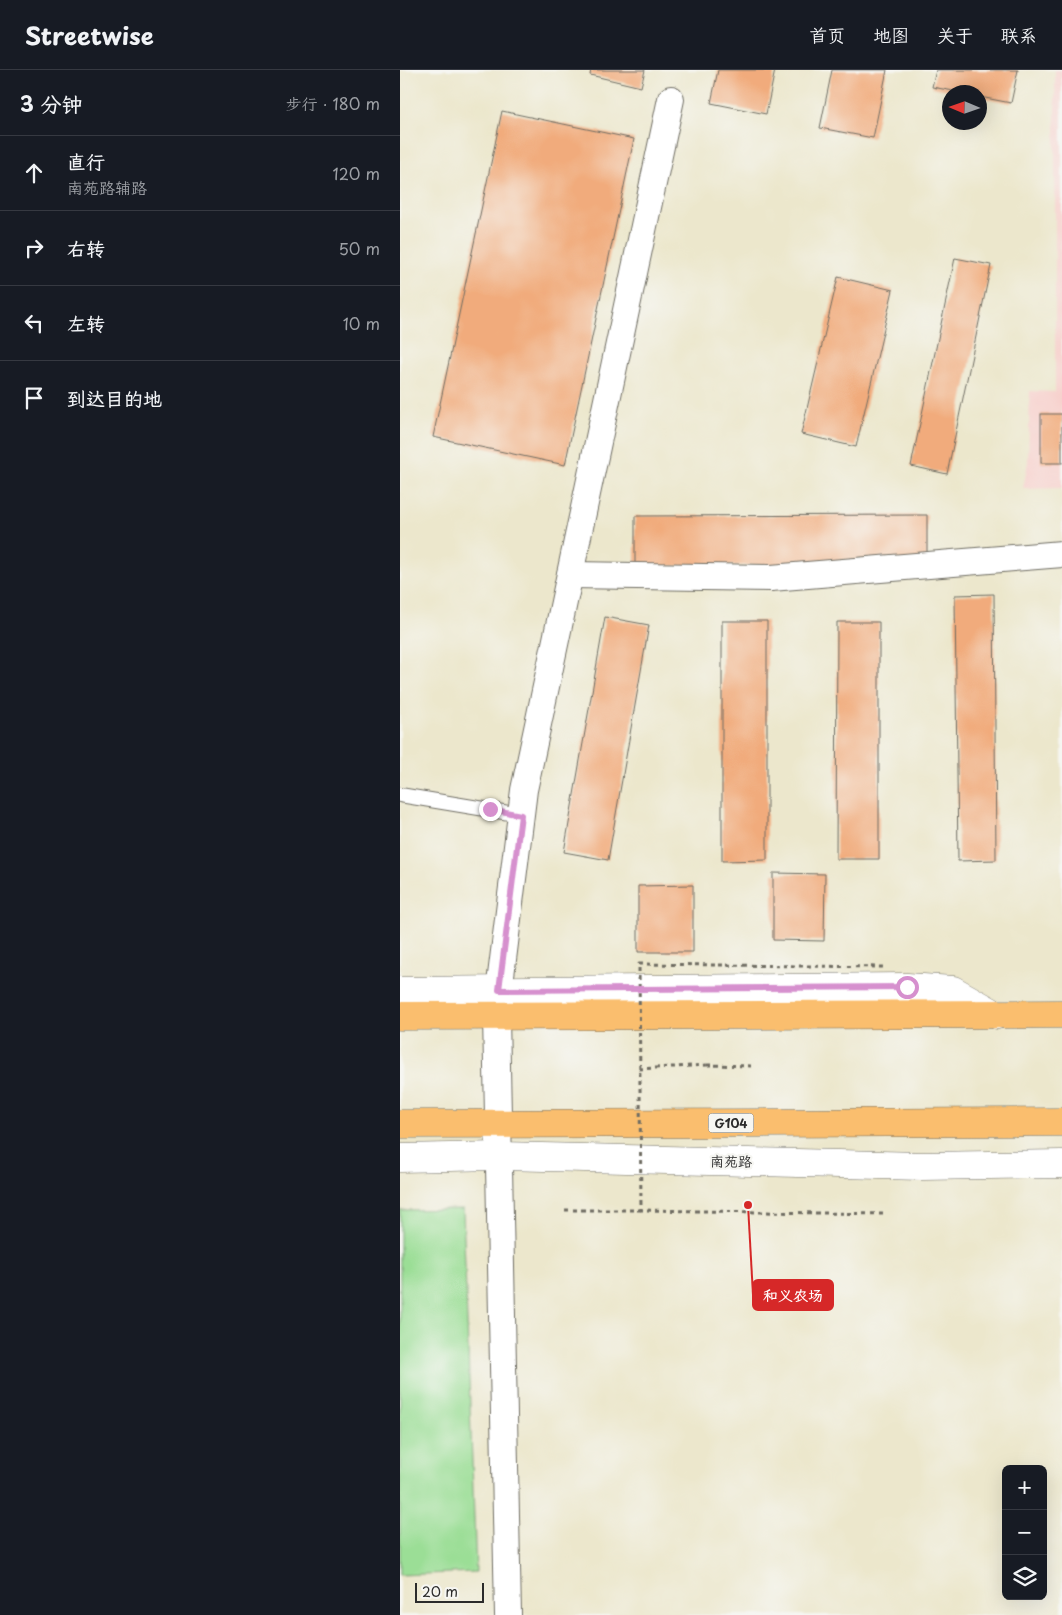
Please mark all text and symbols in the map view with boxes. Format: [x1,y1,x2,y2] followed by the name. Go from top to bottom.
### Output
[25,17,154,53] text: Streetwise
[809,21,845,48] text: 首页
[873,21,909,48] text: 地图
[937,21,973,48] text: 关于
[1001,21,1037,48] text: 联系
[942,85,987,130] north arrow
[20,87,83,119] text: 3 分钟
[286,91,380,115] text: 步行 · 180 m
[67,147,105,175] text: 直行
[20,159,48,187] icon: ahead
[333,161,380,185] text: 120 m
[67,175,147,199] text: 南苑路辅路
[20,234,48,262] icon: right
[67,234,105,262] text: 右转
[339,236,380,260] text: 50 m
[20,309,48,337] icon: left
[67,309,105,337] text: 左转
[343,311,380,335] text: 10 m
[20,384,48,412] icon: arrive
[67,384,162,412] text: 到达目的地
[479,798,502,821] route end
[896,976,919,999] route start
[708,1114,754,1132] road number: G104
[710,1150,752,1172] street label: 南苑路
[753,1280,833,1310] callout: 和义农场
[763,1283,823,1306] text: 和义农场
[1002,1465,1047,1600] map controls
[1002,1465,1047,1510] button: +
[1002,1510,1047,1555] button: −
[1002,1555,1047,1600] button: layers
[415,1580,484,1603] scale bar
[422,1581,458,1602] text: 20 m

